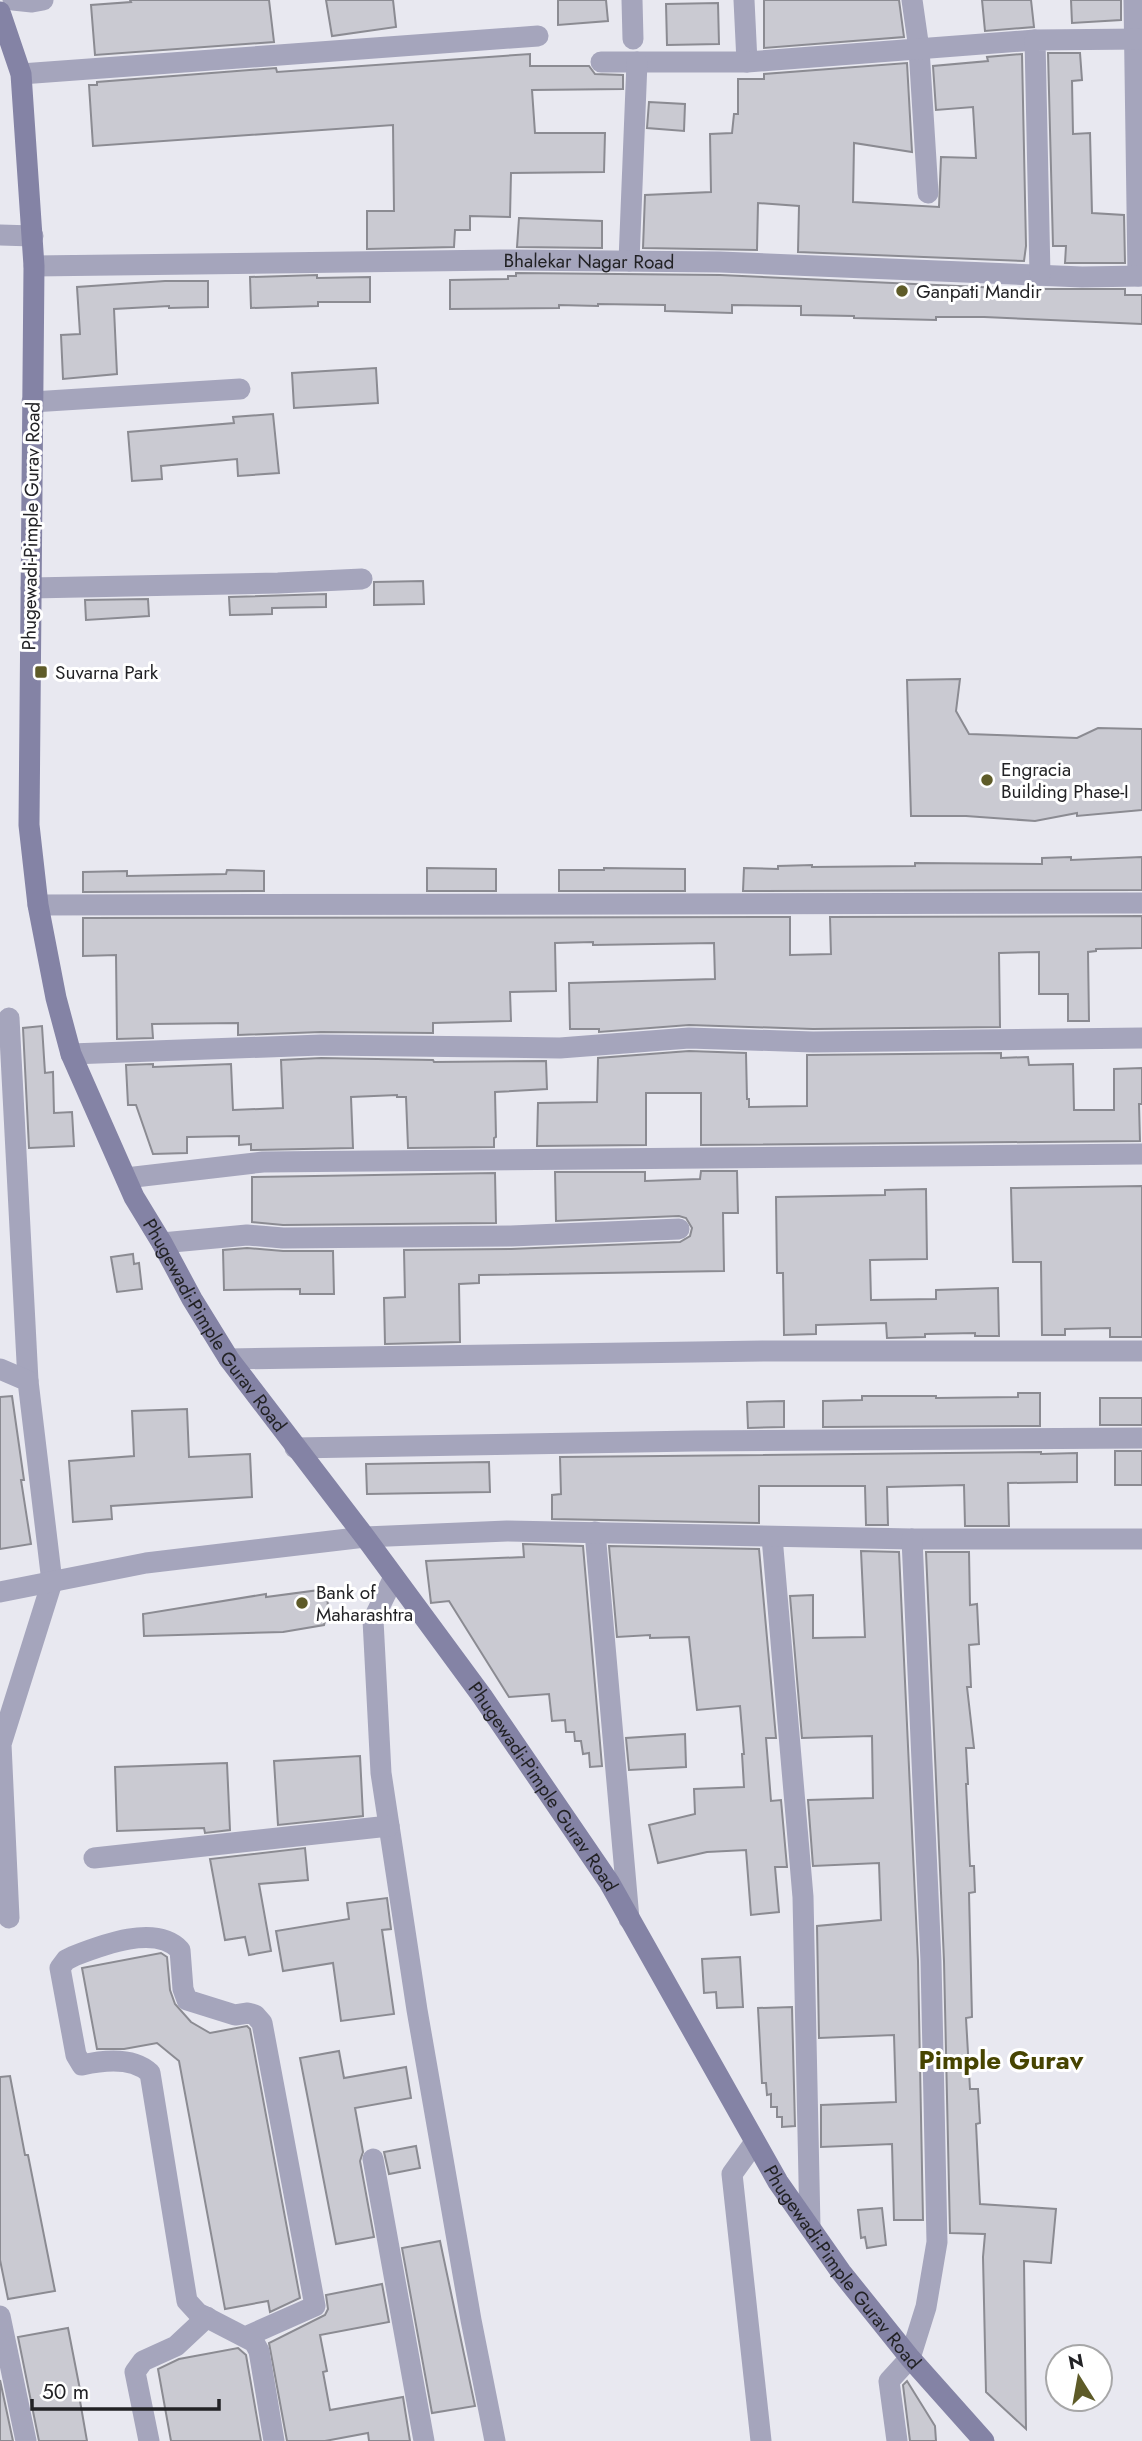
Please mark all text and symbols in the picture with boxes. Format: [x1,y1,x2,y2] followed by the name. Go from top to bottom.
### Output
[503,247,674,275] street label: Bhalekar Nagar Road
[916,278,1042,305] place label: Ganpati Mandir
[894,283,910,299] marker: Ganpati Mandir
[15,401,47,651] street label: Phugewadi-Pimple Gurav Road
[55,659,159,686] place label: Suvarna Park
[33,664,49,680] marker: Suvarna Park
[1001,756,1129,805] place label: Engracia Building Phase-I
[979,772,995,788] marker: Engracia Building Phase-I
[137,1213,293,1437] street label: Phugewadi-Pimple Gurav Road
[316,1579,413,1628] place label: Bank of Maharashtra
[294,1595,310,1611] marker: Bank of Maharashtra
[462,1676,625,1896] street label: Phugewadi-Pimple Gurav Road
[919,2041,1084,2079] district label: Pimple Gurav
[758,2160,927,2375] street label: Phugewadi-Pimple Gurav Road
[1044,2343,1114,2413] north arrow
[1066,2347,1086,2376] text: N
[32,2368,219,2412] scale bar
[42,2377,89,2407] text: 50 m

